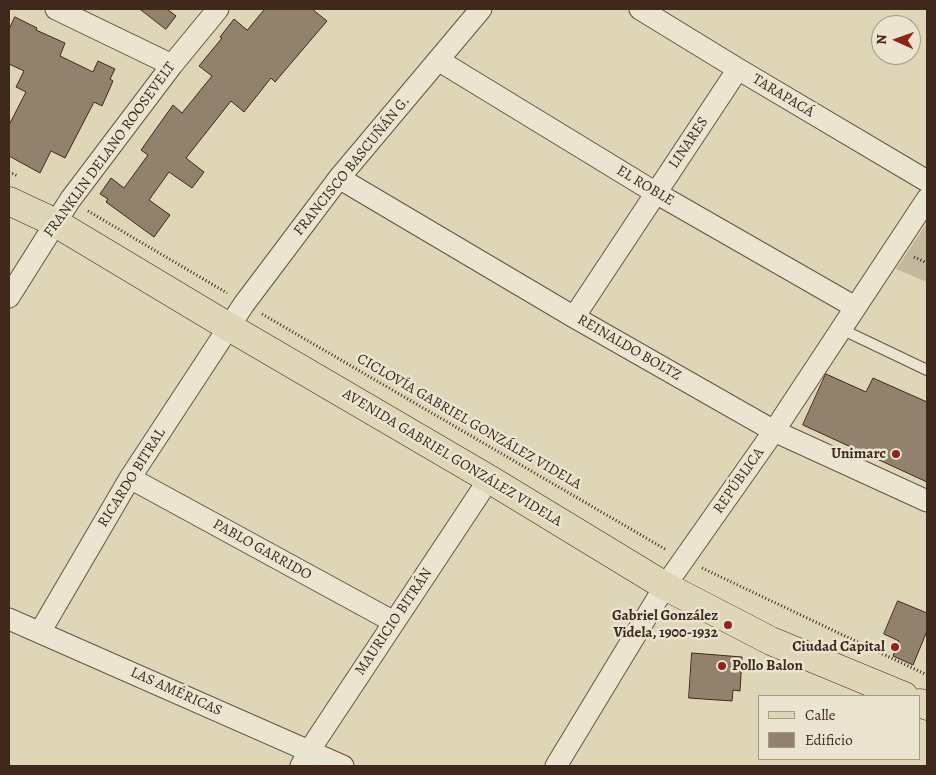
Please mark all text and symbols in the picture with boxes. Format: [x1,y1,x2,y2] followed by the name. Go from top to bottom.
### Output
[871,15,921,65] north arrow
[872,34,891,45] text: N
[40,59,180,241] street label: FRANKLIN DELANO ROOSEVELT
[749,70,817,122] street label: TARAPACÁ
[290,92,414,240] street label: FRANCISCO BASCUÑÁN G.
[665,114,713,172] street label: LINARES
[613,162,677,210] street label: EL ROBLE
[574,311,684,385] street label: REINALDO BOLTZ
[353,350,585,494] street label: CICLOVÍA GABRIEL GONZÁLEZ VIDELA
[339,385,565,531] street label: AVENIDA GABRIEL GONZÁLEZ VIDELA
[94,425,170,531] street label: RICARDO BITRAL
[710,445,768,517] street label: REPÚBLICA
[831,445,886,463] place label: Unimarc
[890,448,902,460] marker: Unimarc
[210,515,314,585] street label: PABLO GARRIDO
[352,565,436,679] street label: MAURICIO BITRÁN
[612,607,718,642] place label: Gabriel González Videla, 1900-1932
[722,619,734,631] marker: Gabriel González Videla, 1900-1932
[792,638,885,656] place label: Ciudad Capital
[889,641,901,653] marker: Ciudad Capital
[732,657,803,675] place label: Pollo Balon
[716,660,728,672] marker: Pollo Balon
[127,664,225,720] street label: LAS AMÉRICAS
[758,695,921,760] legend
[805,705,835,725] text: Calle
[805,730,853,750] text: Edificio

